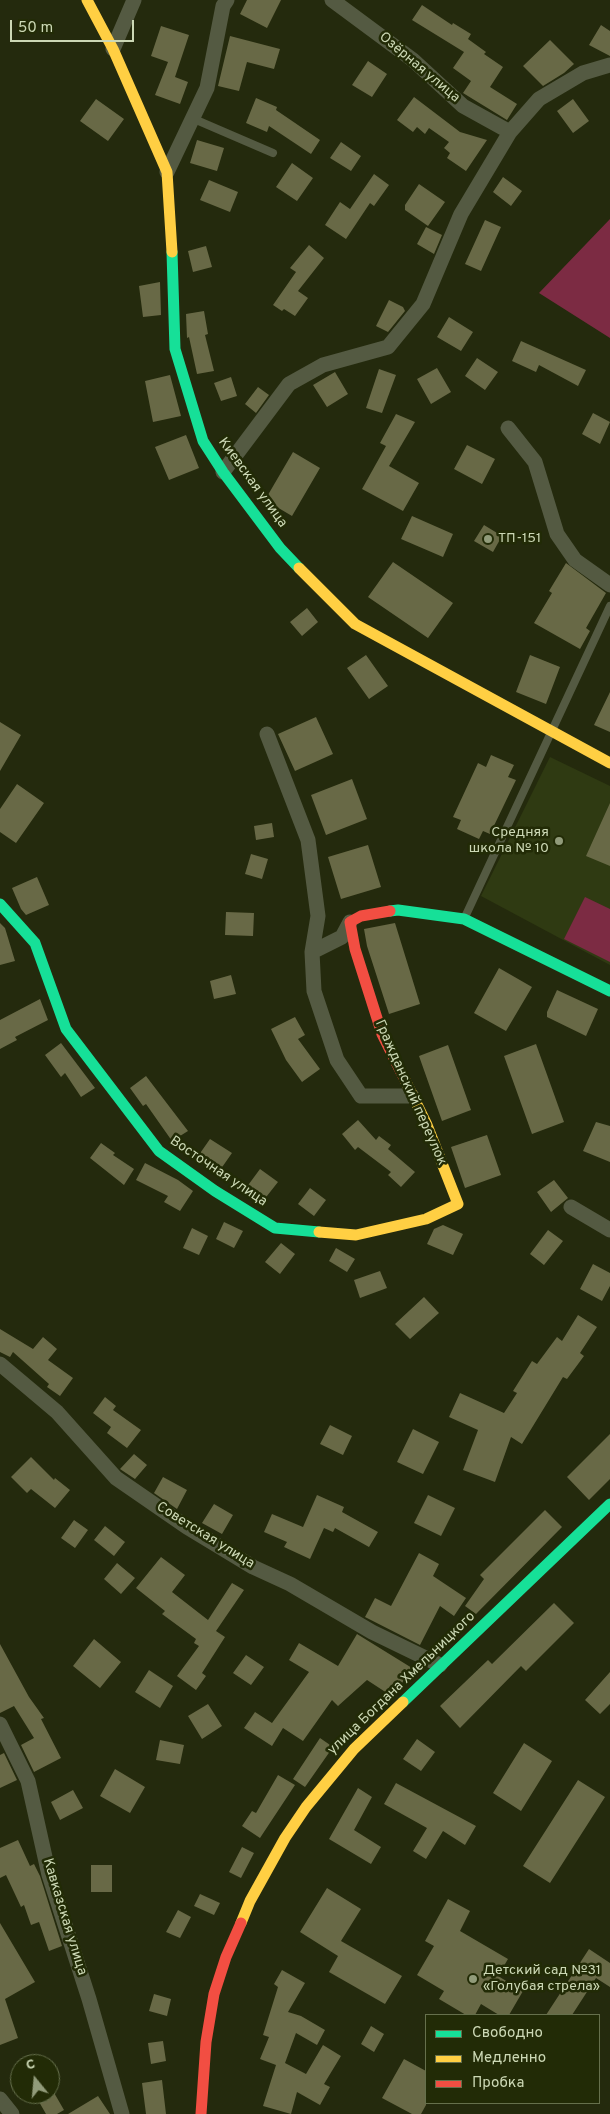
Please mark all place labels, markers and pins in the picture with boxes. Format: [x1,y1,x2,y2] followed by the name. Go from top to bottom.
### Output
[498,531,541,547] place label: ТП-151
[482,533,494,545] marker: ТП-151
[469,825,549,858] place label: Средняя школа № 10
[553,835,565,847] marker: Средняя школа № 10
[483,1963,601,1995] place label: Детский сад №31 «Голубая стрела»
[467,1973,479,1985] marker: Детский сад №31 «Голубая стрела»

